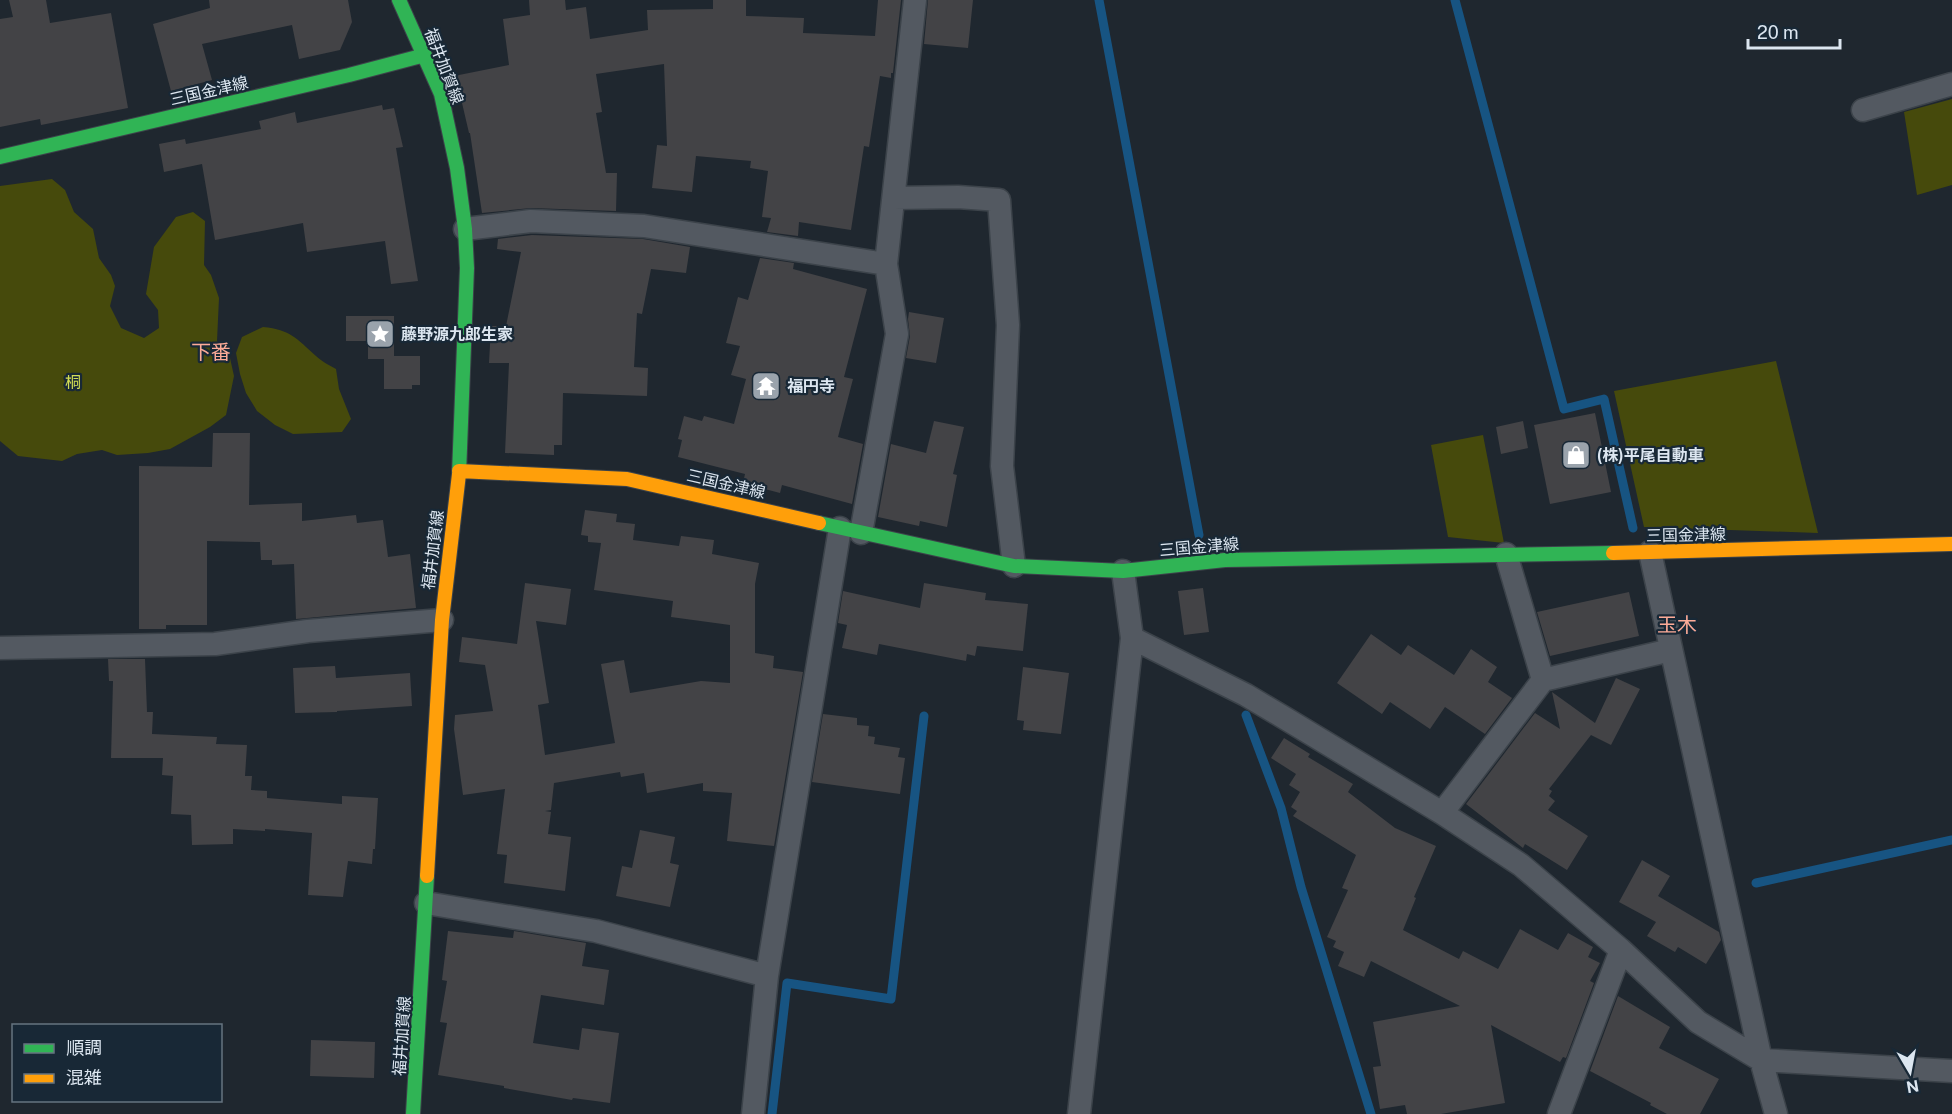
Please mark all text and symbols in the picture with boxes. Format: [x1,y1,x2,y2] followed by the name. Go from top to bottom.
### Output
[1748,12,1840,50] scale bar
[1757,22,1799,43] text: 20 m
[421,25,467,107] street label: 福井加賀線
[168,73,250,109] street label: 三国金津線
[364,318,396,350] place icon: 藤野源九郎生家
[401,325,513,344] place label: 藤野源九郎生家
[191,340,231,364] district label: 下番
[750,370,782,402] temple icon: 福円寺
[65,373,81,392] park label: 桐
[787,377,835,396] place label: 福円寺
[1560,439,1592,471] shop icon: (株)平尾自動車
[1597,446,1704,465] place label: (株)平尾自動車
[685,466,767,502] street label: 三国金津線
[419,509,447,591] street label: 福井加賀線
[1646,525,1726,545] street label: 三国金津線
[1158,534,1240,560] street label: 三国金津線
[1657,613,1697,637] district label: 玉木
[390,995,414,1077] street label: 福井加賀線
[12,1024,222,1102] legend
[66,1037,102,1058] text: 順調
[1880,1042,1940,1102] north arrow
[66,1067,102,1088] text: 混雑
[1905,1076,1920,1097] text: N

